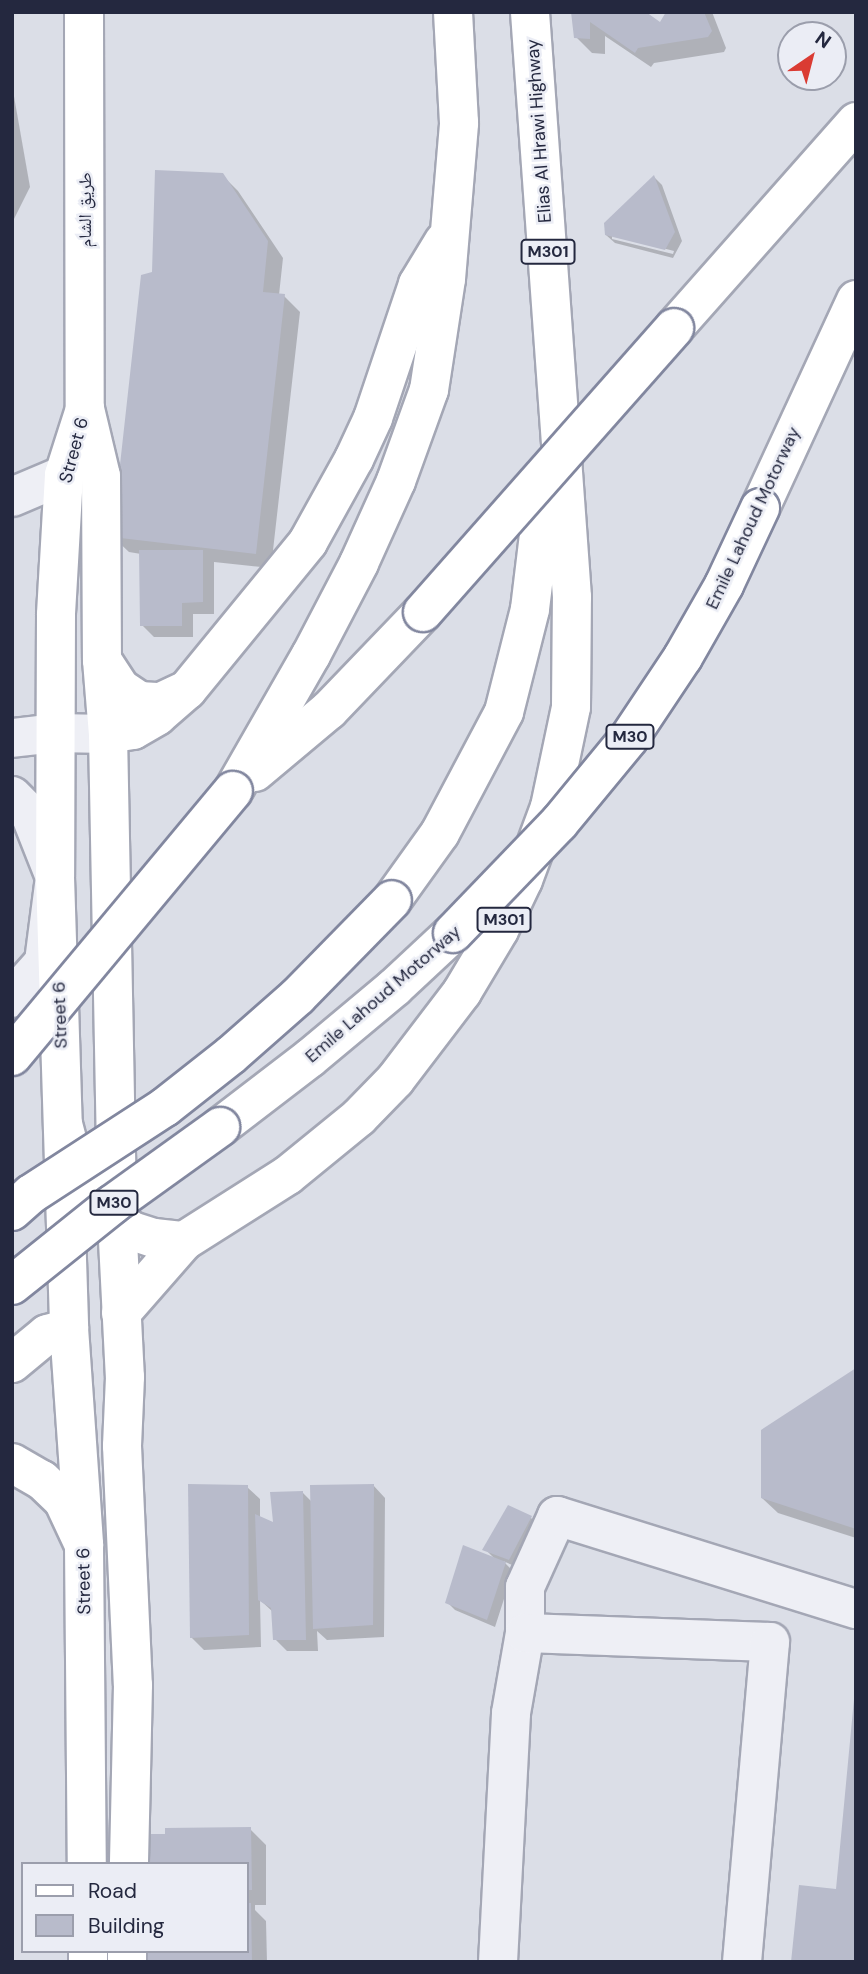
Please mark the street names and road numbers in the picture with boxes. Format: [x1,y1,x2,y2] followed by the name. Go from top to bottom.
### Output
[522,38,556,224] street label: Elias Al Hrawi Highway
[74,172,96,248] street label: طريق الشام
[520,240,576,264] road number: M301
[55,415,93,485] street label: Street 6
[701,423,805,613] street label: Emile Lahoud Motorway
[604,724,656,750] road number: M30
[476,908,532,932] road number: M301
[301,921,465,1067] street label: Emile Lahoud Motorway
[48,981,72,1049] street label: Street 6
[88,1190,140,1216] road number: M30
[73,1547,95,1615] street label: Street 6

